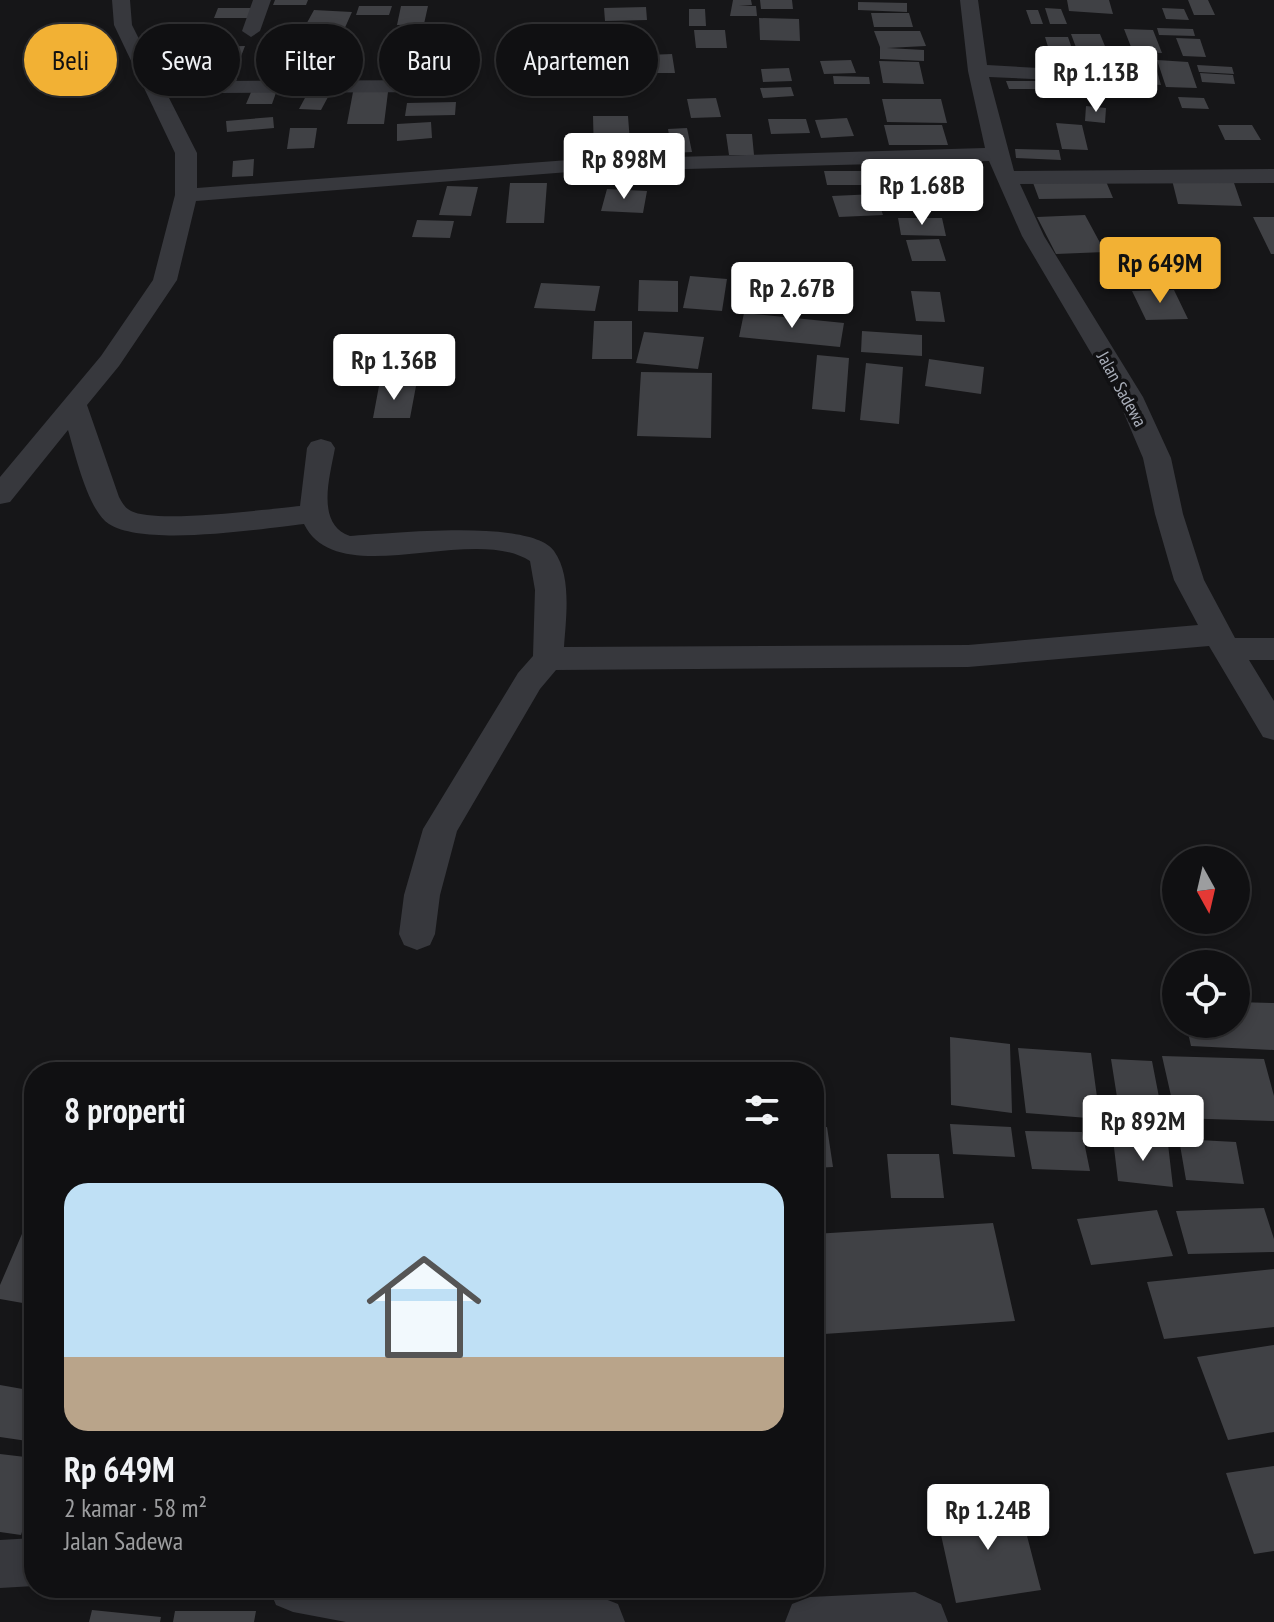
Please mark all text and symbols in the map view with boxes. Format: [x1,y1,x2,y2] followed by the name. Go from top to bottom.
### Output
[24,24,117,96] chip: Beli
[133,24,240,96] chip: Sewa
[256,24,363,96] chip: Filter
[379,24,480,96] chip: Baru
[496,24,658,96] chip: Apartemen
[1013,46,1179,114] pin: Rp 1.13B
[1053,55,1139,88] text: Rp 1.13B
[550,133,698,201] pin: Rp 898M
[582,142,666,175] text: Rp 898M
[839,159,1005,227] pin: Rp 1.68B
[879,168,965,201] text: Rp 1.68B
[1086,237,1234,305] pin: Rp 649M
[1118,246,1202,279] text: Rp 649M
[709,262,875,330] pin: Rp 2.67B
[749,271,835,304] text: Rp 2.67B
[311,334,477,402] pin: Rp 1.36B
[351,343,437,376] text: Rp 1.36B
[1091,346,1152,431] street label: Jalan Sadewa
[1162,846,1250,934] north arrow
[1162,846,1250,1038] map controls
[1162,950,1250,1038] button: locate
[64,1088,186,1132] text: 8 properti
[740,1088,784,1132] icon: filters
[1069,1095,1217,1163] pin: Rp 892M
[1101,1104,1185,1137] text: Rp 892M
[352,1235,496,1379] icon: home
[64,1447,175,1491] text: Rp 649M
[905,1484,1071,1552] pin: Rp 1.24B
[64,1491,207,1524] text: 2 kamar · 58 m²
[945,1493,1031,1526] text: Rp 1.24B
[64,1524,183,1557] text: Jalan Sadewa

